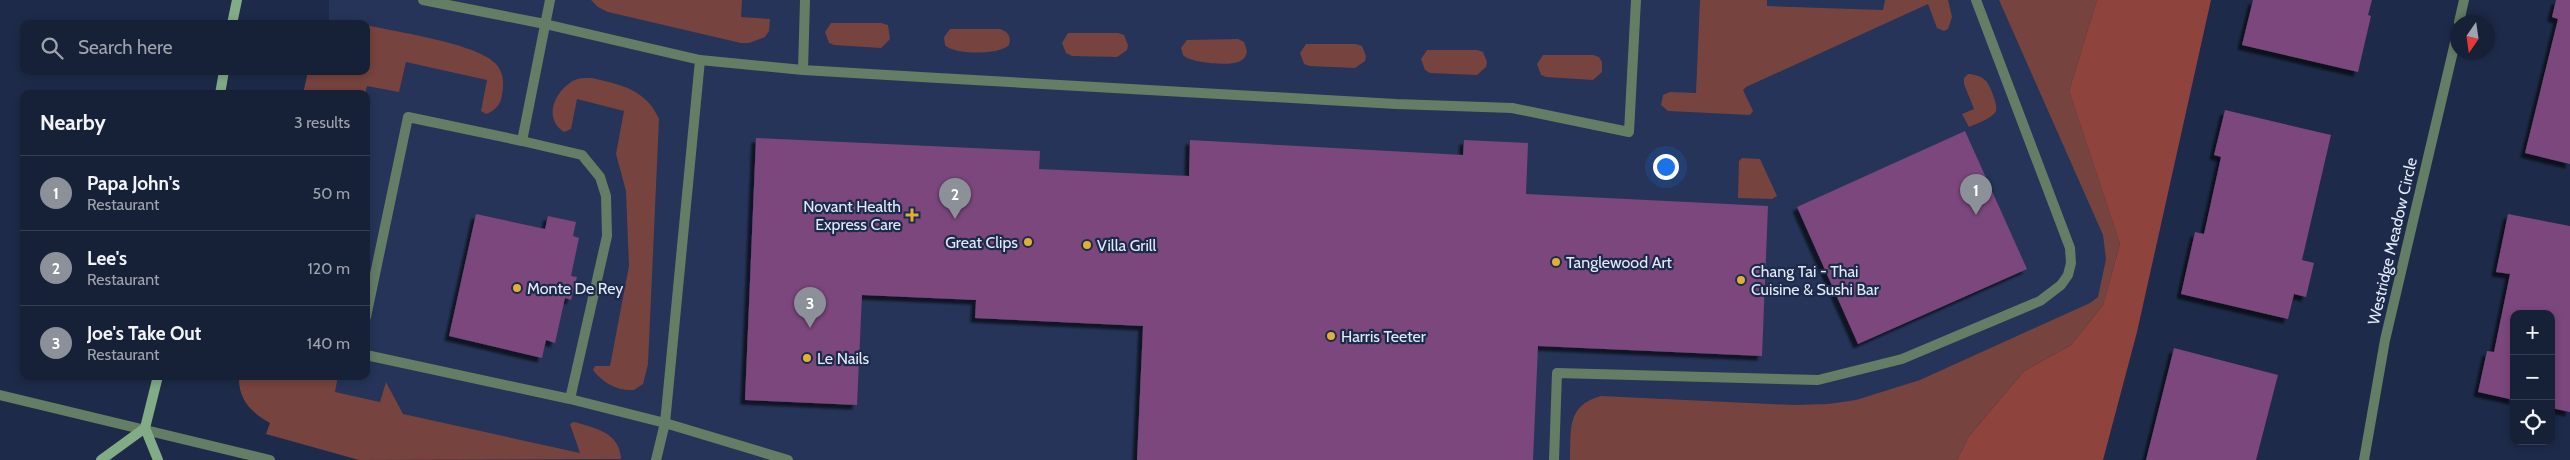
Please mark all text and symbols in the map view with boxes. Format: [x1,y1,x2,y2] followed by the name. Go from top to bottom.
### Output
[2450,15,2495,60] north arrow
[20,20,370,75] search box
[38,34,66,62] icon: search
[78,36,172,59] text: Search here
[40,110,106,135] text: Nearby
[294,113,350,132] text: 3 results
[1653,154,1679,180] your location
[2364,156,2421,327] street label: Westridge Meadow Circle
[87,172,180,195] text: Papa John's
[1960,174,1992,215] pin: 1
[939,178,971,219] pin: 2
[53,184,59,203] text: 1
[313,184,350,203] text: 50 m
[87,195,159,214] text: Restaurant
[803,197,901,234] place label: Novant Health Express Care
[905,208,919,222] marker: Novant Health Express Care
[945,233,1018,252] place label: Great Clips
[1022,236,1034,248] marker: Great Clips
[1097,236,1157,255] place label: Villa Grill
[1081,239,1093,251] marker: Villa Grill
[87,247,127,270] text: Lee's
[1566,253,1673,272] place label: Tanglewood Art
[1550,256,1562,268] marker: Tanglewood Art
[52,259,60,278] text: 2
[308,259,350,278] text: 120 m
[1751,262,1880,299] place label: Chang Tai - Thai Cuisine & Sushi Bar
[87,270,159,289] text: Restaurant
[1735,274,1747,286] marker: Chang Tai - Thai Cuisine & Sushi Bar
[527,279,623,298] place label: Monte De Rey
[511,282,523,294] marker: Monte De Rey
[794,287,826,328] pin: 3
[2510,310,2555,445] map controls
[2510,310,2555,355] button: +
[87,322,201,345] text: Joe's Take Out
[1341,327,1427,346] place label: Harris Teeter
[1325,330,1337,342] marker: Harris Teeter
[52,334,60,353] text: 3
[307,334,350,353] text: 140 m
[87,345,159,364] text: Restaurant
[817,349,870,368] place label: Le Nails
[801,352,813,364] marker: Le Nails
[2510,355,2555,400] button: −
[2510,400,2555,445] button: locate

